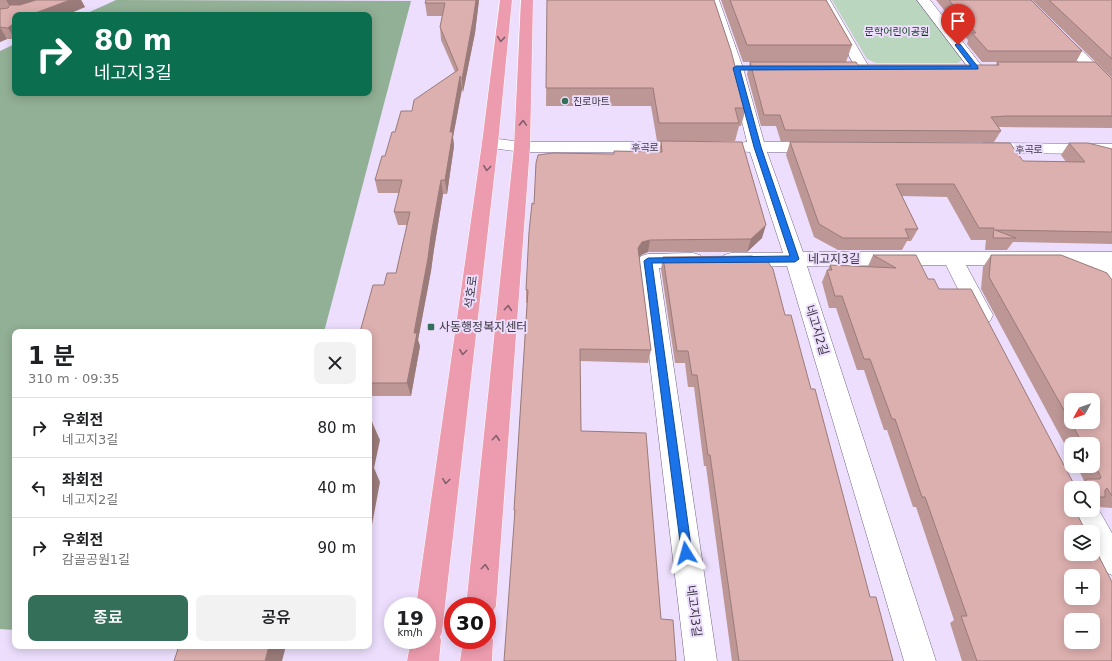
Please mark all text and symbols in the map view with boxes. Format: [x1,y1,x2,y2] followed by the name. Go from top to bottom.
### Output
[941,4,975,45] pin
[947,10,969,32] icon: arrive
[94,24,172,57] text: 80 m
[865,26,929,37] park label: 문학어린이공원
[28,28,80,80] icon: right
[497,36,506,42] one-way arrow
[94,62,172,83] text: 네고지3길
[560,96,570,106] marker: 진로마트
[573,96,610,107] place label: 진로마트
[519,120,527,126] one-way arrow
[631,142,659,153] street label: 후곡로
[1015,144,1043,155] street label: 후곡로
[483,165,492,171] one-way arrow
[808,252,860,266] street label: 네고지3길
[462,275,480,309] street label: 석호로
[803,303,831,357] street label: 네고지2길
[503,305,512,311] one-way arrow
[439,320,527,334] place label: 사동행정복지센터
[426,322,436,332] marker: 사동행정복지센터
[28,342,75,370] text: 1 분
[314,342,356,384] button: close
[459,349,468,355] one-way arrow
[28,371,119,386] text: 310 m · 09:35
[1064,393,1100,429] north arrow
[1064,393,1100,649] map controls
[62,411,103,429] text: 우회전
[28,417,50,439] icon: right
[318,419,356,437] text: 80 m
[62,432,118,447] text: 네고지3길
[492,435,501,441] one-way arrow
[1064,437,1100,473] button: sound
[62,471,103,489] text: 좌회전
[28,477,50,499] icon: left
[442,478,451,484] one-way arrow
[318,479,356,497] text: 40 m
[1064,481,1100,517] button: search
[62,492,118,507] text: 네고지2길
[1064,525,1100,561] button: layers
[62,531,103,549] text: 우회전
[665,532,707,574] position arrow
[28,537,50,559] icon: right
[318,539,356,557] text: 90 m
[62,552,130,567] text: 감골공원1길
[480,564,489,570] one-way arrow
[1064,569,1100,605] button: +
[684,584,704,638] street label: 네고지3길
[28,595,188,641] button: 종료
[196,595,356,641] button: 공유
[444,597,496,649] speed limit sign: 30
[396,606,424,630] text: 19
[1064,613,1100,649] button: −
[397,627,423,638] text: km/h

